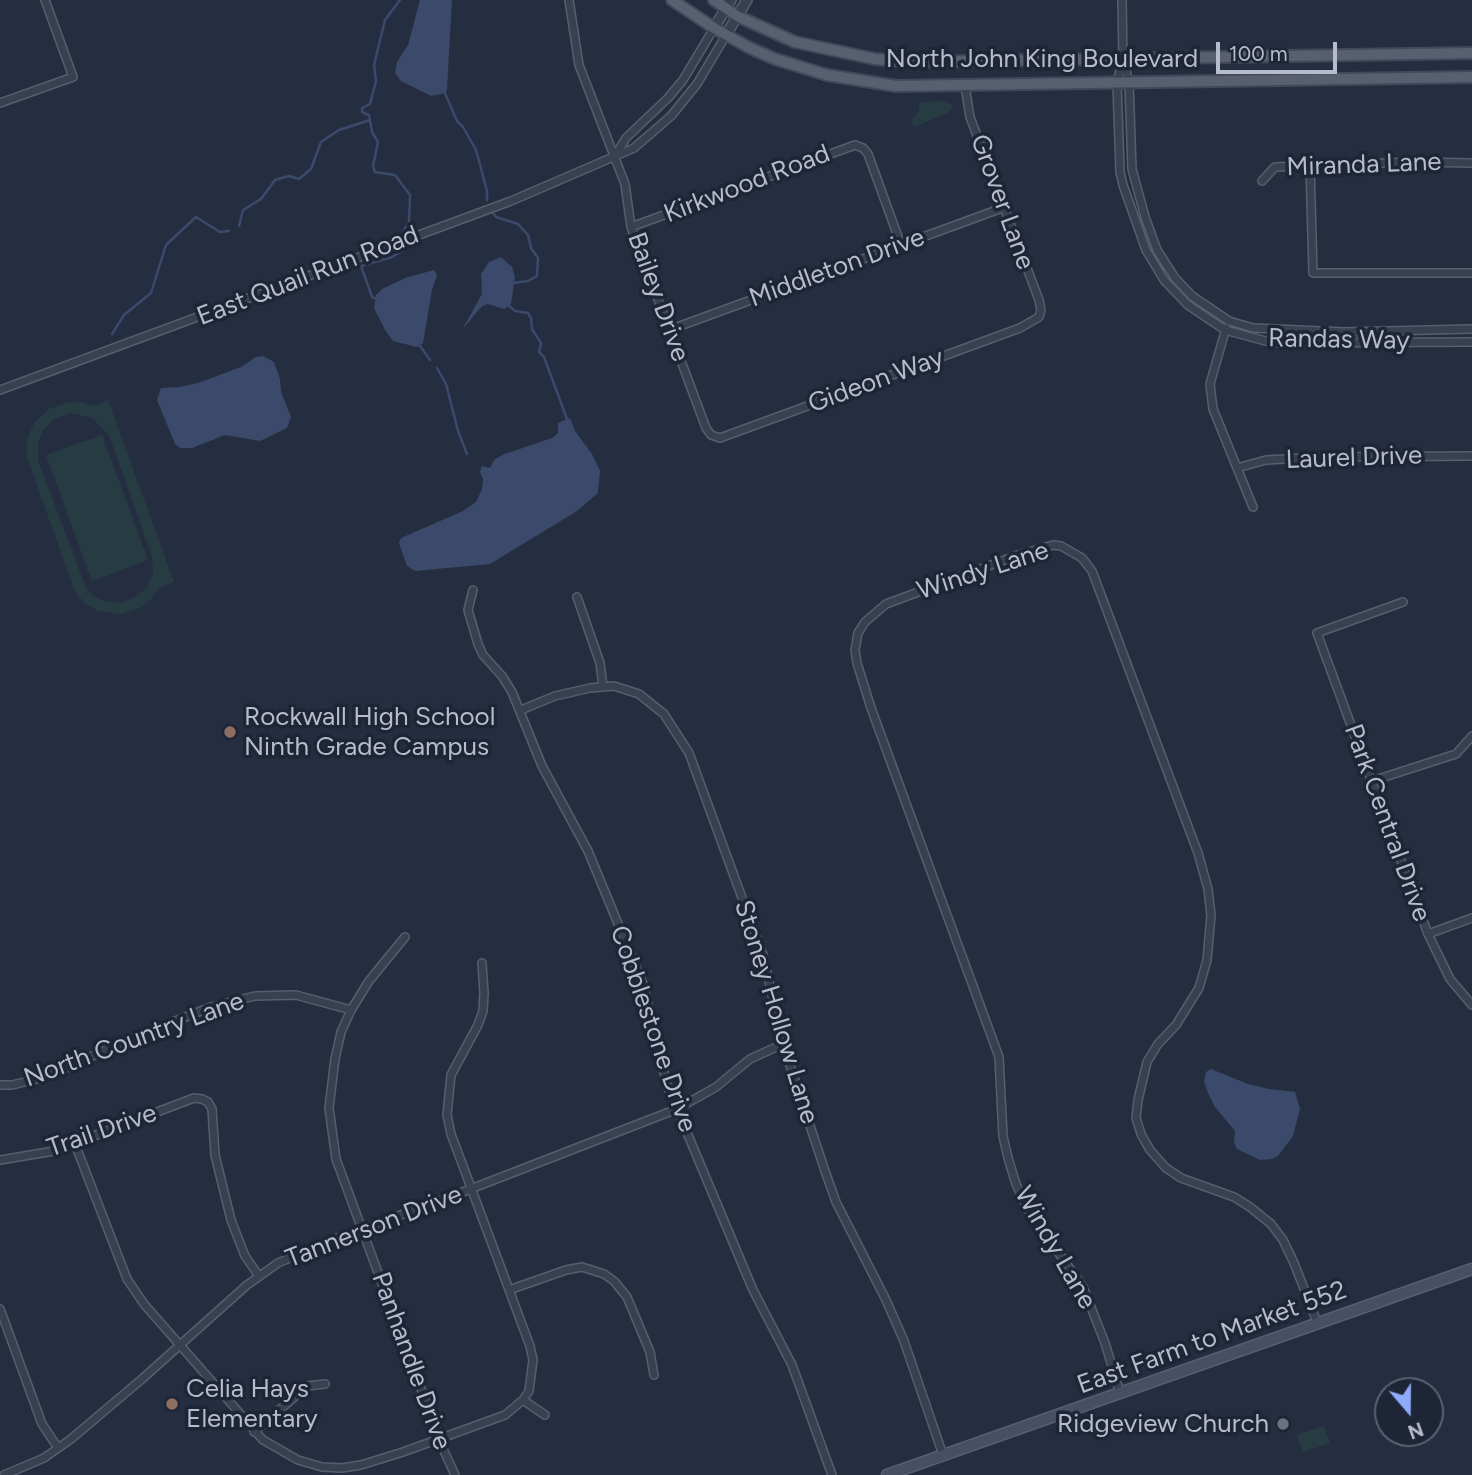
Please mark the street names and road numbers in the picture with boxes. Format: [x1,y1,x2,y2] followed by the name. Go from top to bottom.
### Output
[886,43,1198,75] street label: North John King Boulevard
[963,130,1041,274] street label: Grover Lane
[660,138,834,230] street label: Kirkwood Road
[1286,147,1442,183] street label: Miranda Lane
[193,219,423,333] street label: East Quail Run Road
[745,222,929,314] street label: Middleton Drive
[620,228,696,366] street label: Bailey Drive
[1268,323,1410,357] street label: Randas Way
[804,342,948,420] street label: Gideon Way
[1285,440,1423,476] street label: Laurel Drive
[913,535,1053,607] street label: Windy Lane
[1337,720,1437,926] street label: Park Central Drive
[727,896,825,1128] street label: Stoney Hollow Lane
[603,922,703,1136] street label: Cobblestone Drive
[20,986,248,1094] street label: North Country Lane
[43,1098,161,1164] street label: Trail Drive
[281,1179,467,1275] street label: Tannerson Drive
[1007,1181,1103,1315] street label: Windy Lane
[364,1268,458,1454] street label: Panhandle Drive
[1073,1275,1351,1401] street label: East Farm to Market 552

